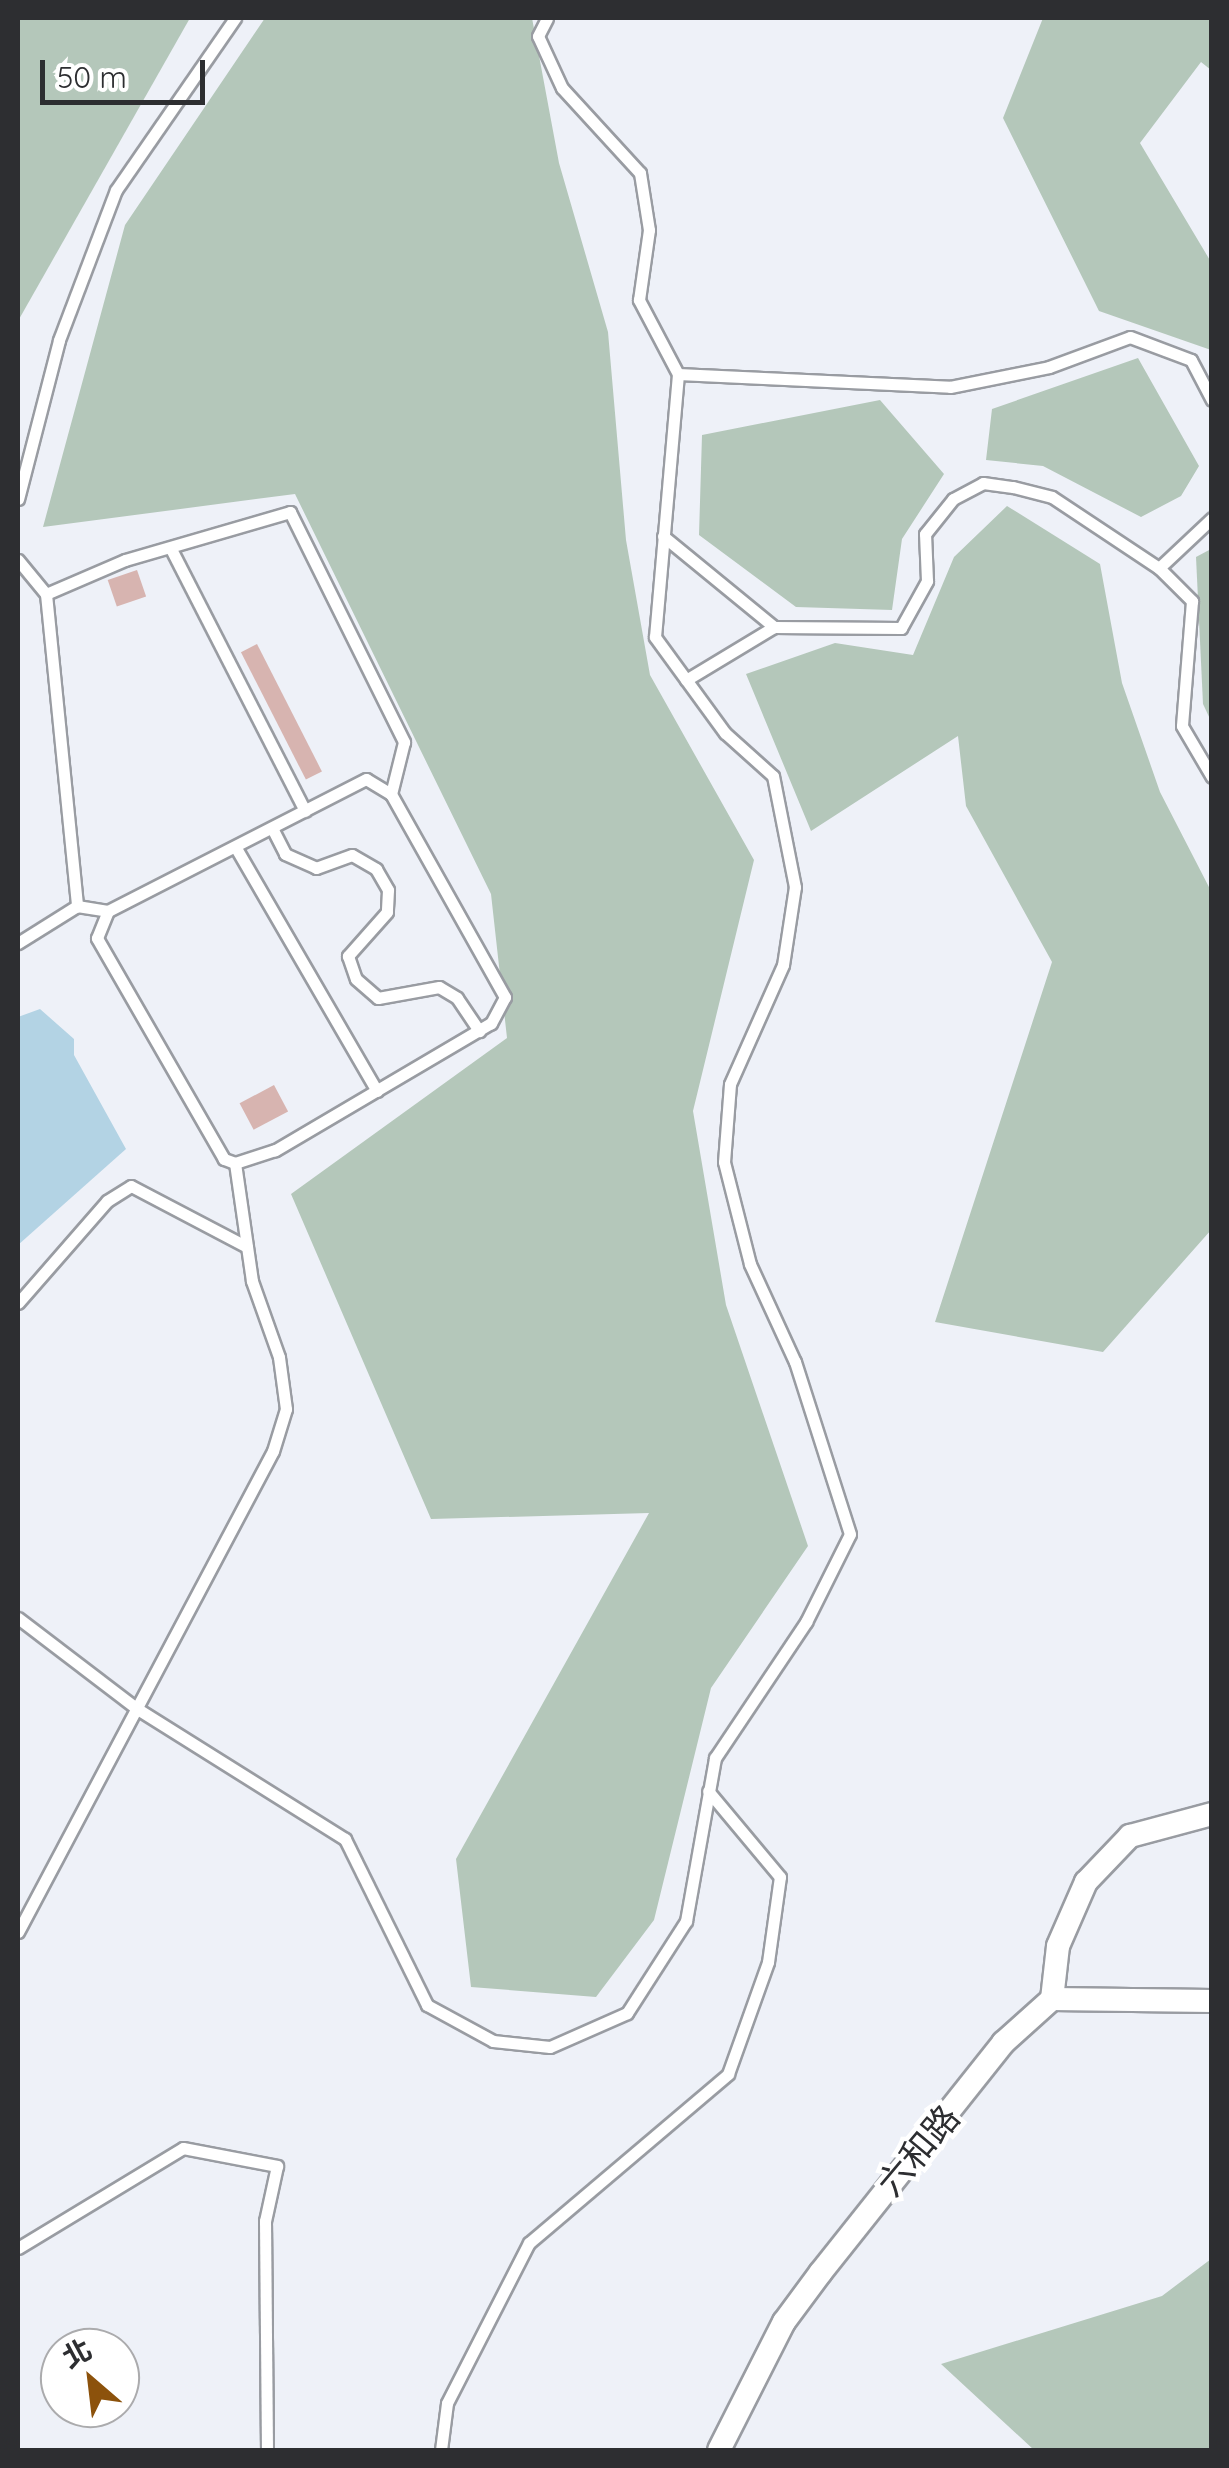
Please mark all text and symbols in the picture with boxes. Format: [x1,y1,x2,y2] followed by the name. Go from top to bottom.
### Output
[45,40,210,102] scale bar
[57,58,127,96] text: 50 m
[868,2096,968,2204] street label: 六和路
[40,2328,140,2428] north arrow
[56,2331,97,2375] text: 北

